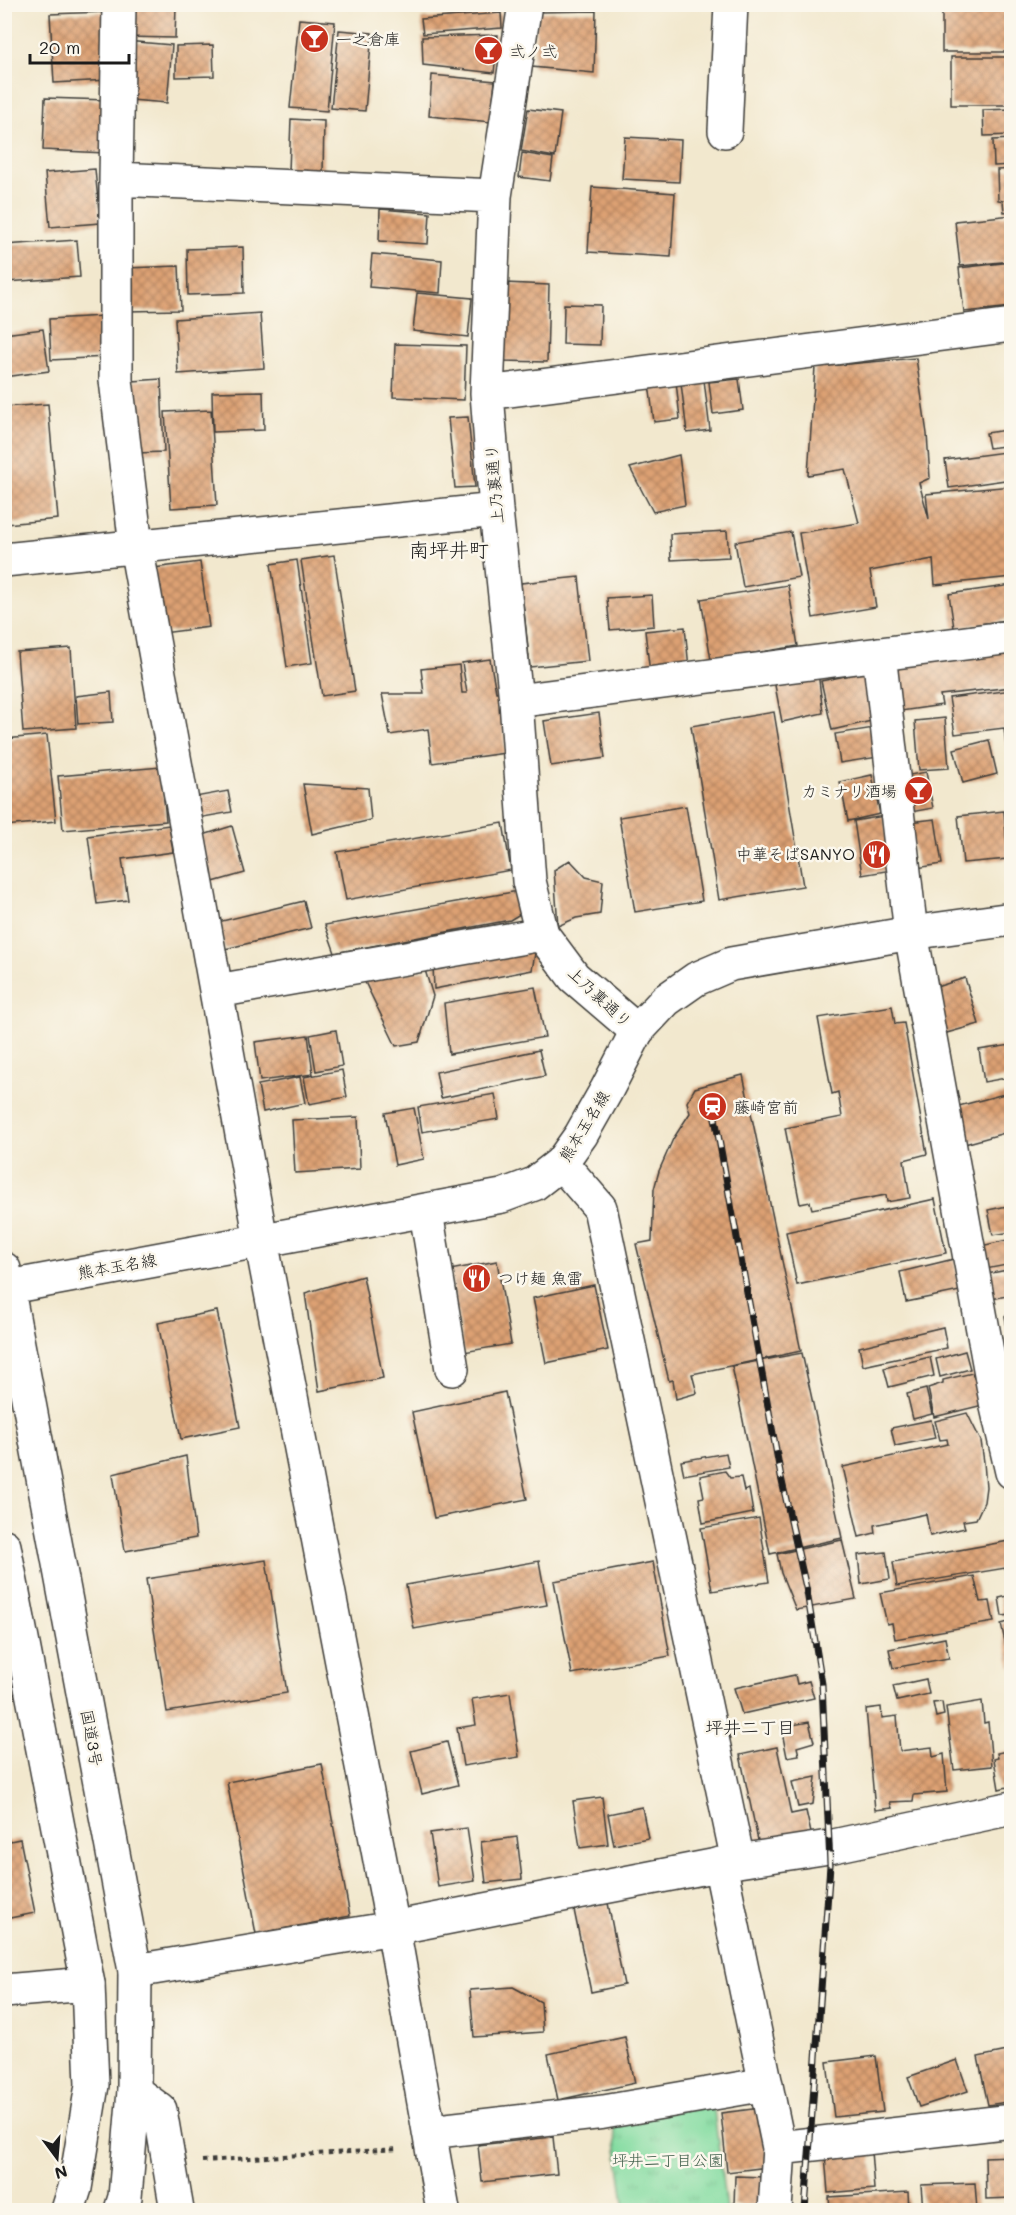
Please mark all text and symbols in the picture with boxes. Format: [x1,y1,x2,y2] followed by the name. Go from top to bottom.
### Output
[299,23,331,55] bar icon: 一之倉庫
[30,27,129,65] scale bar
[336,28,400,49] place label: 一之倉庫
[39,35,80,59] text: 20 m
[472,35,504,67] bar icon: 弍ノ弍
[509,40,557,61] place label: 弍ノ弍
[480,443,507,525] street label: 上乃裏通り
[409,536,489,562] district label: 南坪井町
[902,775,934,807] bar icon: カミナリ酒場
[801,780,897,801] place label: カミナリ酒場
[860,838,892,870] restaurant icon: 中華そばSANYO
[736,843,855,864] place label: 中華そばSANYO
[564,962,637,1032] street label: 上乃裏通り
[553,1086,614,1165] street label: 熊本玉名線
[697,1091,729,1123] station icon: 藤崎宮前
[734,1096,798,1117] place label: 藤崎宮前
[76,1248,158,1283] street label: 熊本玉名線
[461,1262,493,1294] restaurant icon: つけ麺 魚雷
[498,1267,583,1288] place label: つけ麺 魚雷
[77,1708,108,1768] street label: 国道3号
[705,1715,795,1739] district label: 坪井二丁目
[27,2128,87,2188] north arrow
[612,2149,724,2170] park label: 坪井二丁目公園
[53,2161,70,2185] text: N

